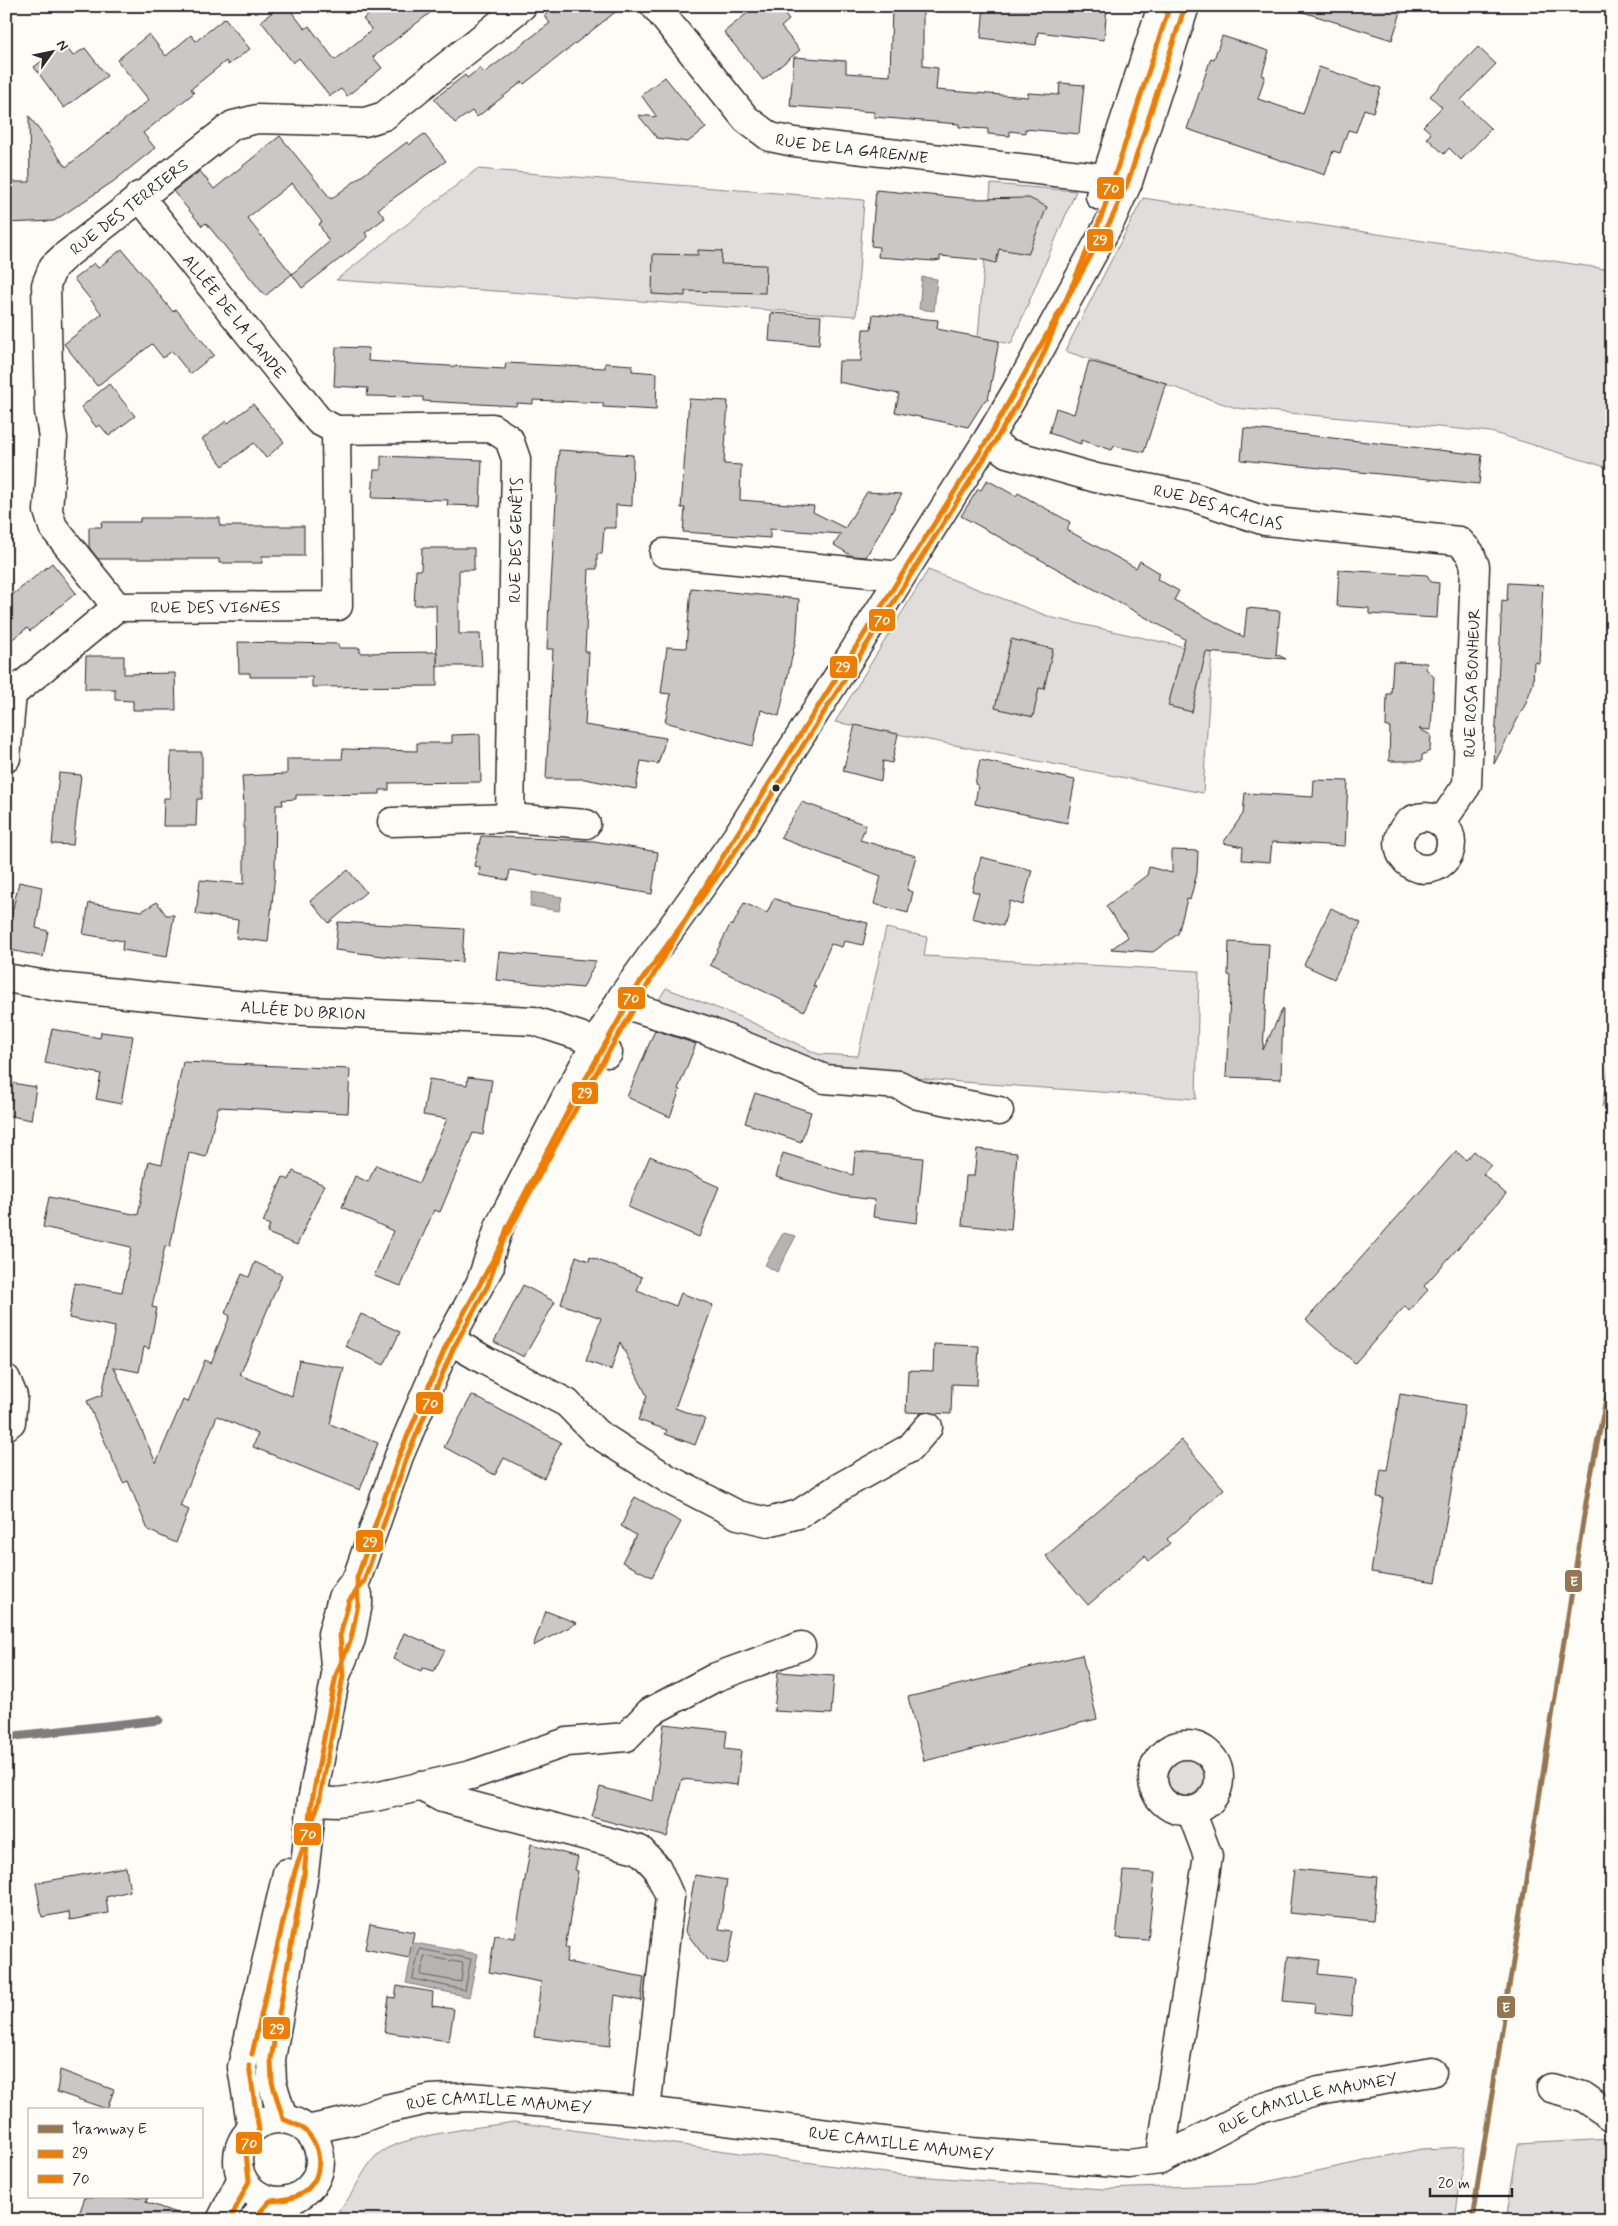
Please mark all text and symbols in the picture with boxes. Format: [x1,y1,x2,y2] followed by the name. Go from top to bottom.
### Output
[28,28,78,78] north arrow
[52,37,72,54] text: N
[774,129,929,169] street label: RUE DE LA GARENNE
[66,155,193,260] street label: RUE DES TERRIERS
[1096,176,1125,200] line badge: 70
[1103,180,1119,198] text: 70
[1086,228,1114,252] line badge: 29
[1092,231,1108,249] text: 29
[178,250,290,384] street label: ALLÉE DE LA LANDE
[505,477,528,603] street label: RUE DES GENÊTS
[1152,481,1284,535] street label: RUE DES ACACIAS
[151,597,280,619] street label: RUE DES VIGNES
[868,608,896,632] line badge: 70
[1459,608,1486,758] street label: RUE ROSA BONHEUR
[874,612,890,630] text: 70
[829,655,858,679] line badge: 29
[835,658,851,676] text: 29
[771,783,781,793] unlabelled marker
[617,986,646,1010] line badge: 70
[623,990,639,1008] text: 70
[240,997,366,1026] street label: ALLÉE DU BRION
[571,1081,599,1105] line badge: 29
[577,1084,593,1102] text: 29
[415,1391,444,1415] line badge: 70
[422,1395,438,1413] text: 70
[355,1529,384,1553] line badge: 29
[362,1533,378,1551] text: 29
[1564,1569,1583,1593] line badge: E
[1570,1573,1578,1591] text: E
[293,1822,322,1846] line badge: 70
[300,1826,316,1844] text: 70
[1496,1995,1516,2019] line badge: E
[1502,1999,1510,2017] text: E
[262,2016,291,2040] line badge: 29
[269,2020,285,2038] text: 29
[1215,2069,1399,2140] street label: RUE CAMILLE MAUMEY
[404,2087,592,2119] street label: RUE CAMILLE MAUMEY
[28,2108,202,2198] legend
[72,2120,147,2140] text: Tramway E
[807,2123,995,2166] street label: RUE CAMILLE MAUMEY
[235,2131,263,2155] line badge: 70
[241,2135,257,2153] text: 70
[72,2144,88,2164] text: 29
[1430,2166,1513,2198] scale bar
[72,2170,90,2190] text: 70
[1438,2174,1470,2194] text: 20 m

